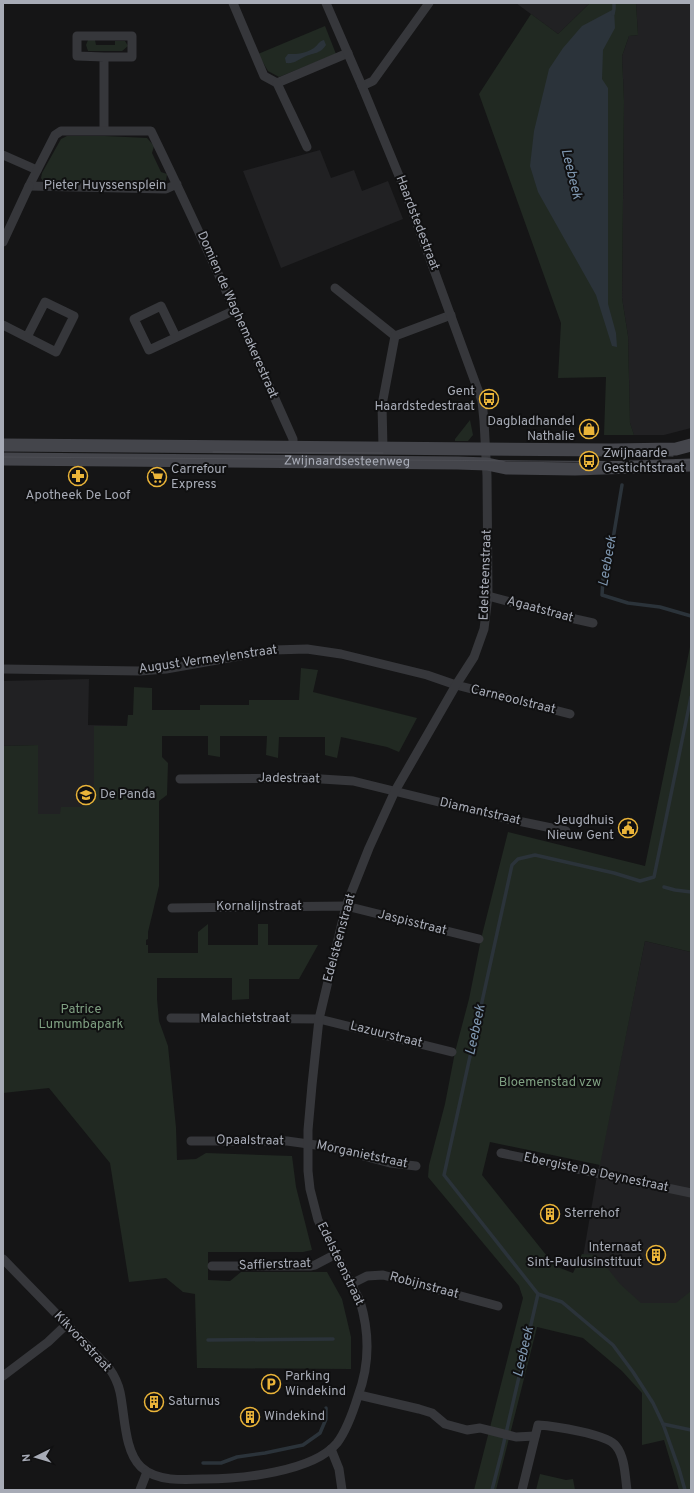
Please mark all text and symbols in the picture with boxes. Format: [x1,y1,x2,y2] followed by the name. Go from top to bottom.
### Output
[557,147,586,202] water label: Leebeek
[392,173,442,273] street label: Haardstedestraat
[44,178,166,194] street label: Pieter Huyssensplein
[193,229,281,401] street label: Domien de Waghemakerestraat
[375,384,475,415] place label: Gent Haardstedestraat
[478,388,500,410] bus stop icon: Gent Haardstedestraat
[487,414,575,445] place label: Dagbladhandel Nathalie
[578,418,600,440] shop icon: Dagbladhandel Nathalie
[603,446,685,477] place label: Zwijnaarde Gestichtstraat
[578,450,600,472] bus stop icon: Zwijnaarde Gestichtstraat
[284,453,410,471] street label: Zwijnaardsesteenweg
[171,462,227,493] place label: Carrefour Express
[67,465,89,487] pharmacy icon: Apotheek De Loof
[146,466,168,488] supermarket icon: Carrefour Express
[26,488,131,504] place label: Apotheek De Loof
[476,529,496,621] street label: Edelsteenstraat
[595,533,621,588] water label: Leebeek
[505,593,575,627] street label: Agaatstraat
[138,642,278,678] street label: August Vermeylenstraat
[469,682,557,718] street label: Carneoolstraat
[258,770,320,788] street label: Jadestraat
[75,784,97,806] school or university icon: De Panda
[100,787,155,803] place label: De Panda
[438,795,522,829] street label: Diamantstraat
[547,813,614,844] place label: Jeugdhuis Nieuw Gent
[617,817,639,839] public building icon: Jeugdhuis Nieuw Gent
[320,892,360,984] street label: Edelsteenstraat
[216,899,302,915] street label: Kornalijnstraat
[376,907,448,939] street label: Jaspisstraat
[38,1002,124,1033] park label: Patrice Lumumbapark
[462,1002,490,1057] water label: Leebeek
[200,1011,290,1027] street label: Malachietstraat
[348,1018,424,1052] street label: Lazuurstraat
[499,1075,601,1091] park label: Bloemenstad vzw
[216,1132,284,1150] street label: Opaalstraat
[315,1138,409,1172] street label: Morganietstraat
[522,1150,670,1196] street label: Ebergiste De Deynestraat
[539,1203,561,1225] building icon: Sterrehof
[564,1206,620,1222] place label: Sterrehof
[313,1220,367,1309] street label: Edelsteenstraat
[527,1240,642,1271] place label: Internaat Sint-Paulusinstituut
[645,1244,667,1266] building icon: Internaat Sint-Paulusinstituut
[239,1256,312,1274] street label: Saffierstraat
[388,1269,460,1303] street label: Robijnstraat
[50,1308,114,1376] street label: Kikvorsstraat
[510,1324,538,1379] water label: Leebeek
[285,1369,346,1400] place label: Parking Windekind
[260,1373,282,1395] parking icon: Parking Windekind
[143,1391,165,1413] building icon: Saturnus
[168,1394,220,1410] place label: Saturnus
[239,1406,261,1428] building icon: Windekind
[264,1409,325,1425] place label: Windekind
[16,1437,56,1477] north arrow
[20,1453,34,1462] text: N

